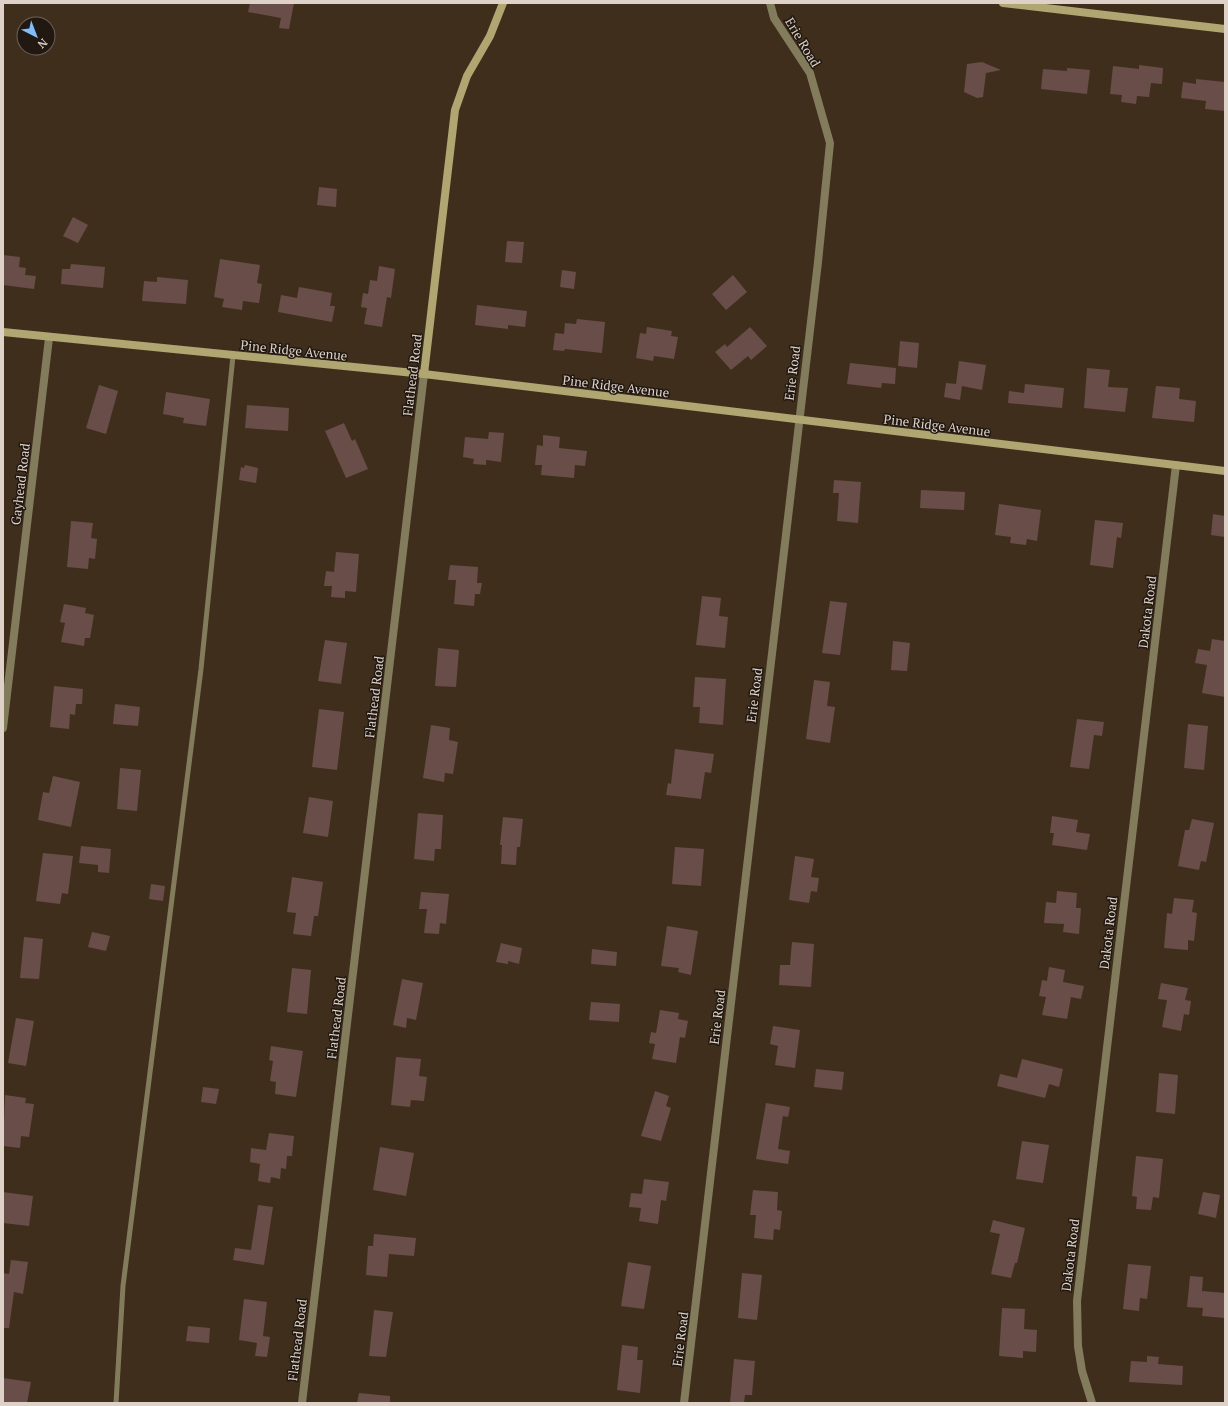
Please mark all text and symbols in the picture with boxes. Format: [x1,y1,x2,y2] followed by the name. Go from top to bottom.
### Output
[781,14,825,70] street label: Erie Road
[16,16,56,56] north arrow
[34,35,50,52] text: N
[398,333,426,417] street label: Flathead Road
[240,335,348,365] street label: Pine Ridge Avenue
[780,345,804,401] street label: Erie Road
[562,371,670,401] street label: Pine Ridge Avenue
[883,410,991,440] street label: Pine Ridge Avenue
[6,442,34,526] street label: Gayhead Road
[1134,575,1160,649] street label: Dakota Road
[360,655,388,739] street label: Flathead Road
[742,667,766,723] street label: Erie Road
[1095,896,1121,970] street label: Dakota Road
[322,976,350,1060] street label: Flathead Road
[705,989,729,1045] street label: Erie Road
[1057,1218,1083,1292] street label: Dakota Road
[283,1298,311,1382] street label: Flathead Road
[668,1311,692,1367] street label: Erie Road

